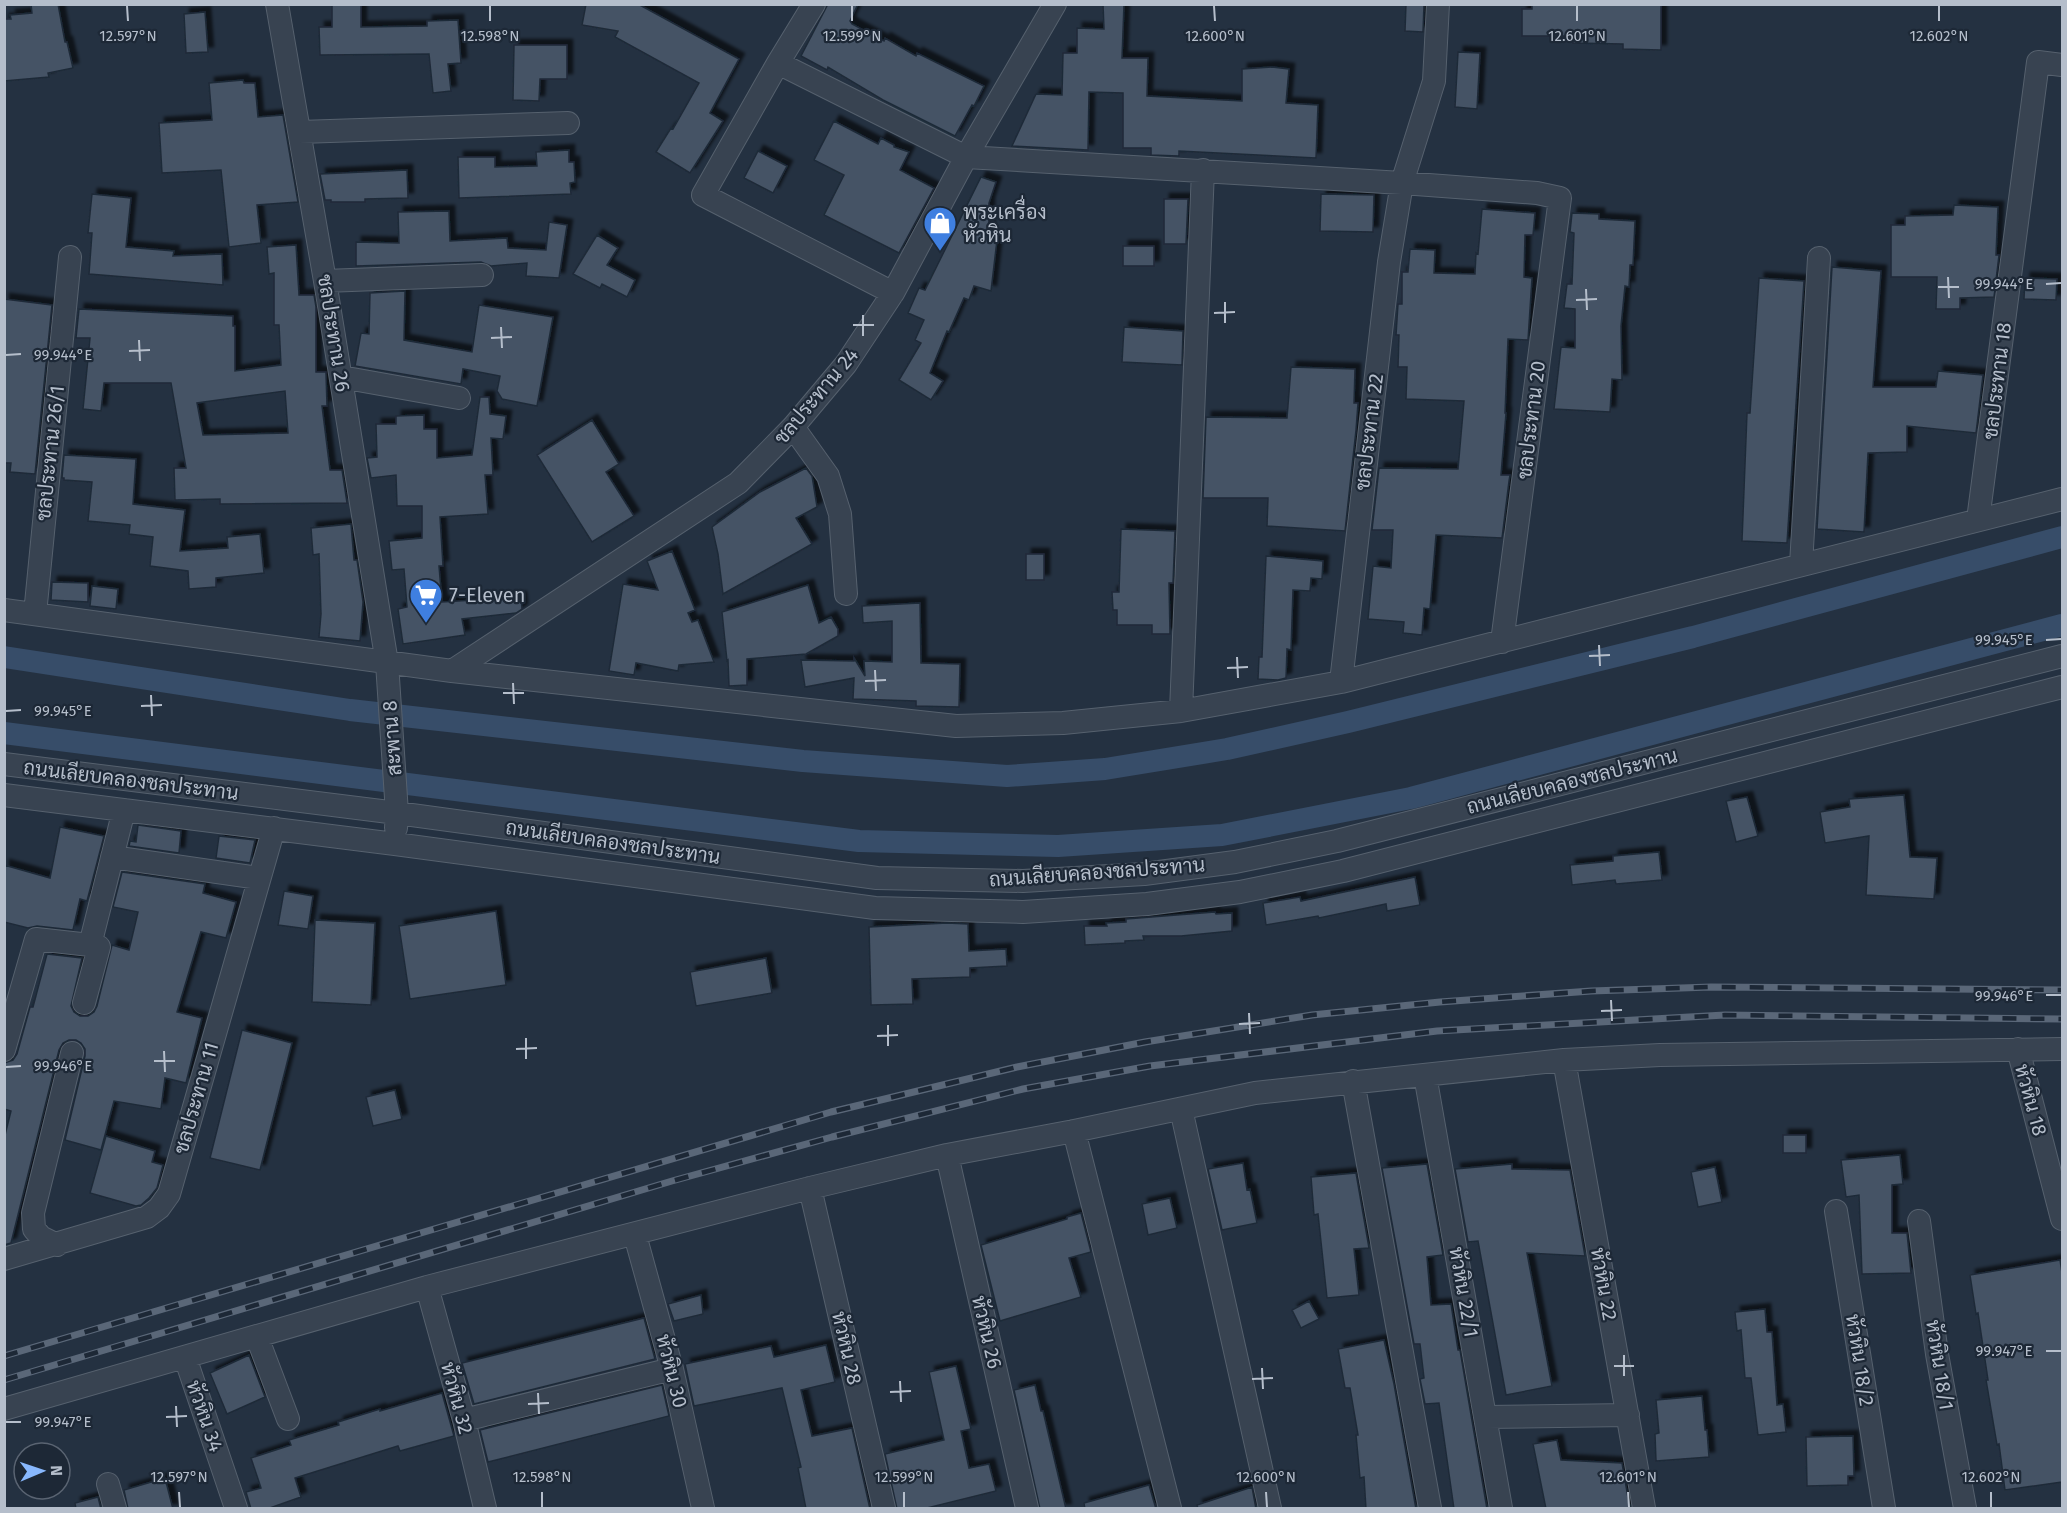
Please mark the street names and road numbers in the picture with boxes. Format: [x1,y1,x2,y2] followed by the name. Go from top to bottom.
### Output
[313,273,355,393] street label: ชลประทาน 26
[1978,321,2016,441] street label: ชลประทาน 18
[769,343,863,449] street label: ชลประทาน 24
[1512,359,1550,481] street label: ชลประทาน 20
[1350,372,1388,492] street label: ชลประทาน 22
[31,384,69,522] street label: ชลประทาน 26/1
[377,700,407,776] street label: สะพาน 8
[1464,742,1680,819] street label: ถนนเลียบคลองชลประทาน
[22,754,240,805] street label: ถนนเลียบคลองชลประทาน
[504,814,722,869] street label: ถนนเลียบคลองชลประทาน
[988,851,1206,892] street label: ถนนเลียบคลองชลประทาน
[169,1039,223,1157] street label: ชลประทาน 11
[2010,1061,2052,1139] street label: หัวหิน 18
[1444,1245,1484,1339] street label: หัวหิน 22/1
[1586,1246,1622,1322] street label: หัวหิน 22
[967,1293,1007,1371] street label: หัวหิน 26
[827,1309,867,1387] street label: หัวหิน 28
[1841,1312,1879,1408] street label: หัวหิน 18/2
[1921,1318,1959,1412] street label: หัวหิน 18/1
[651,1332,693,1410] street label: หัวหิน 30
[436,1359,478,1437] street label: หัวหิน 32
[182,1377,229,1455] street label: หัวหิน 34

